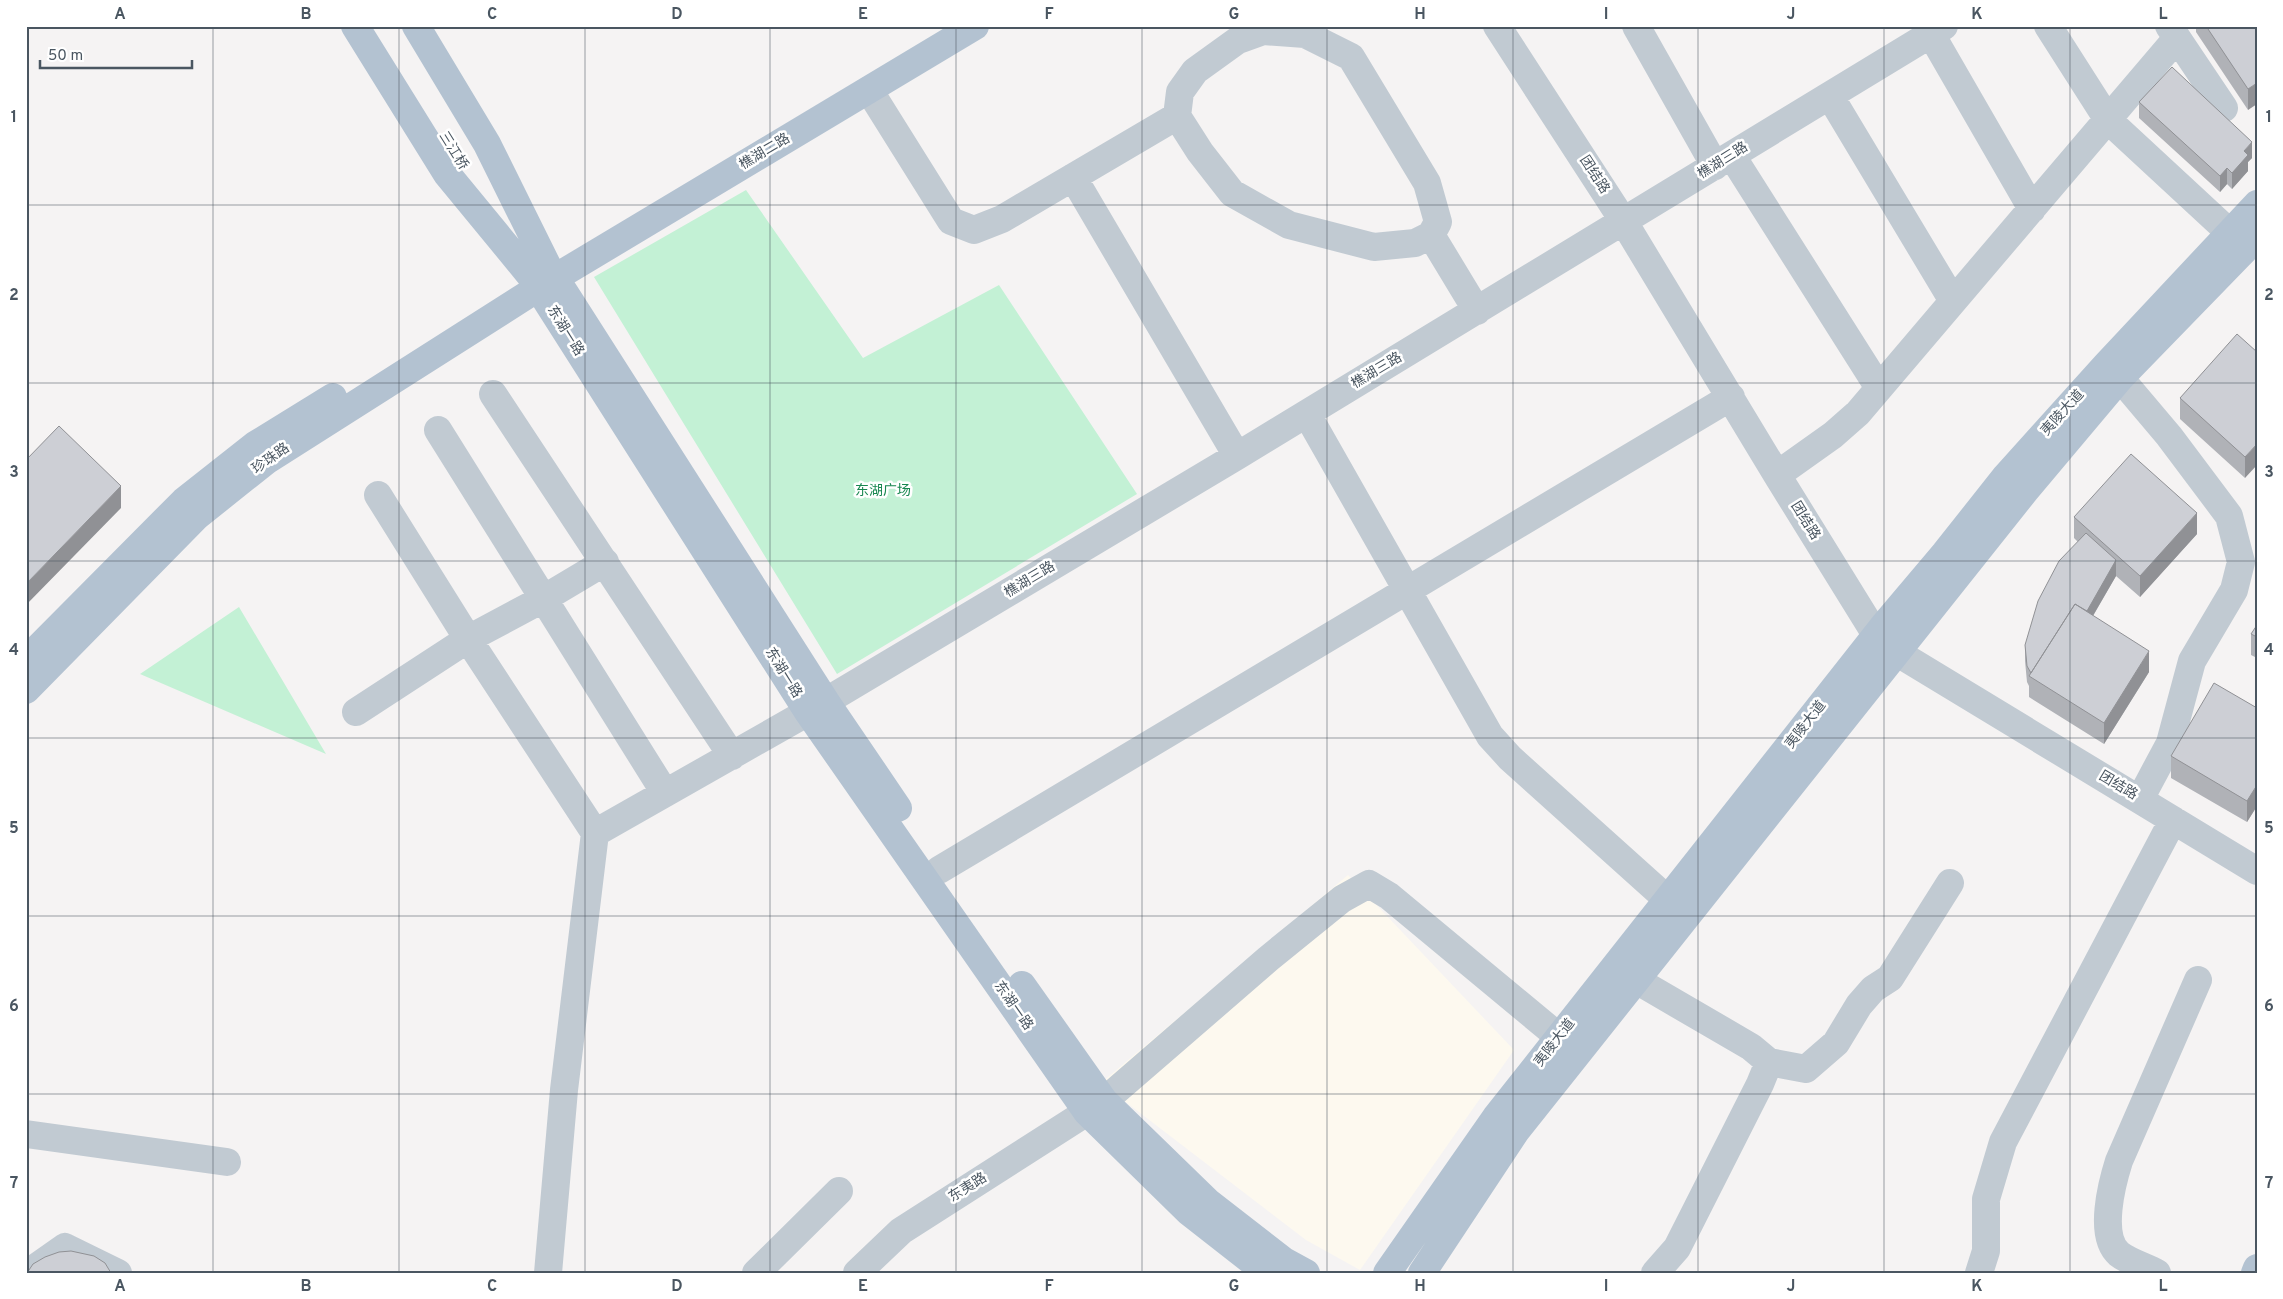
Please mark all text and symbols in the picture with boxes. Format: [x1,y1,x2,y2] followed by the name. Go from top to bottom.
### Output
[114,5,126,25] text: A
[300,5,312,25] text: B
[487,5,497,25] text: C
[671,5,683,25] text: D
[858,5,868,25] text: E
[1044,5,1054,25] text: F
[1229,5,1239,25] text: G
[1414,5,1426,25] text: H
[1604,5,1608,25] text: I
[1787,5,1795,25] text: J
[1971,5,1983,25] text: K
[2158,5,2168,25] text: L
[40,38,192,70] scale bar
[48,47,83,66] text: 50 m
[11,108,17,128] text: 1
[2266,108,2272,128] text: 1
[435,129,471,173] street label: 三江桥
[737,130,793,174] street label: 樵湖二路
[1695,139,1751,183] street label: 樵湖三路
[1575,153,1613,197] street label: 团结路
[9,286,19,306] text: 2
[2264,286,2274,306] text: 2
[543,303,587,359] street label: 东湖一路
[1349,349,1405,393] street label: 樵湖三路
[2038,387,2088,439] street label: 夷陵大道
[249,440,293,478] street label: 珍珠路
[9,463,19,483] text: 3
[2264,463,2274,483] text: 3
[855,483,911,500] park label: 东湖广场
[1787,499,1823,543] street label: 团结路
[1002,558,1058,602] street label: 樵湖三路
[9,641,19,661] text: 4
[2264,641,2274,661] text: 4
[761,645,805,701] street label: 东湖一路
[1782,698,1830,752] street label: 夷陵大道
[2096,768,2140,804] street label: 团结路
[9,819,19,839] text: 5
[2264,819,2274,839] text: 5
[990,978,1036,1034] street label: 东湖一路
[9,997,19,1017] text: 6
[2264,997,2274,1017] text: 6
[1531,1016,1579,1070] street label: 夷陵大道
[946,1170,990,1206] street label: 东夷路
[10,1174,18,1194] text: 7
[2265,1174,2273,1194] text: 7
[114,1277,126,1297] text: A
[300,1277,312,1297] text: B
[487,1277,497,1297] text: C
[671,1277,683,1297] text: D
[858,1277,868,1297] text: E
[1044,1277,1054,1297] text: F
[1229,1277,1239,1297] text: G
[1414,1277,1426,1297] text: H
[1604,1277,1608,1297] text: I
[1787,1277,1795,1297] text: J
[1971,1277,1983,1297] text: K
[2158,1277,2168,1297] text: L

